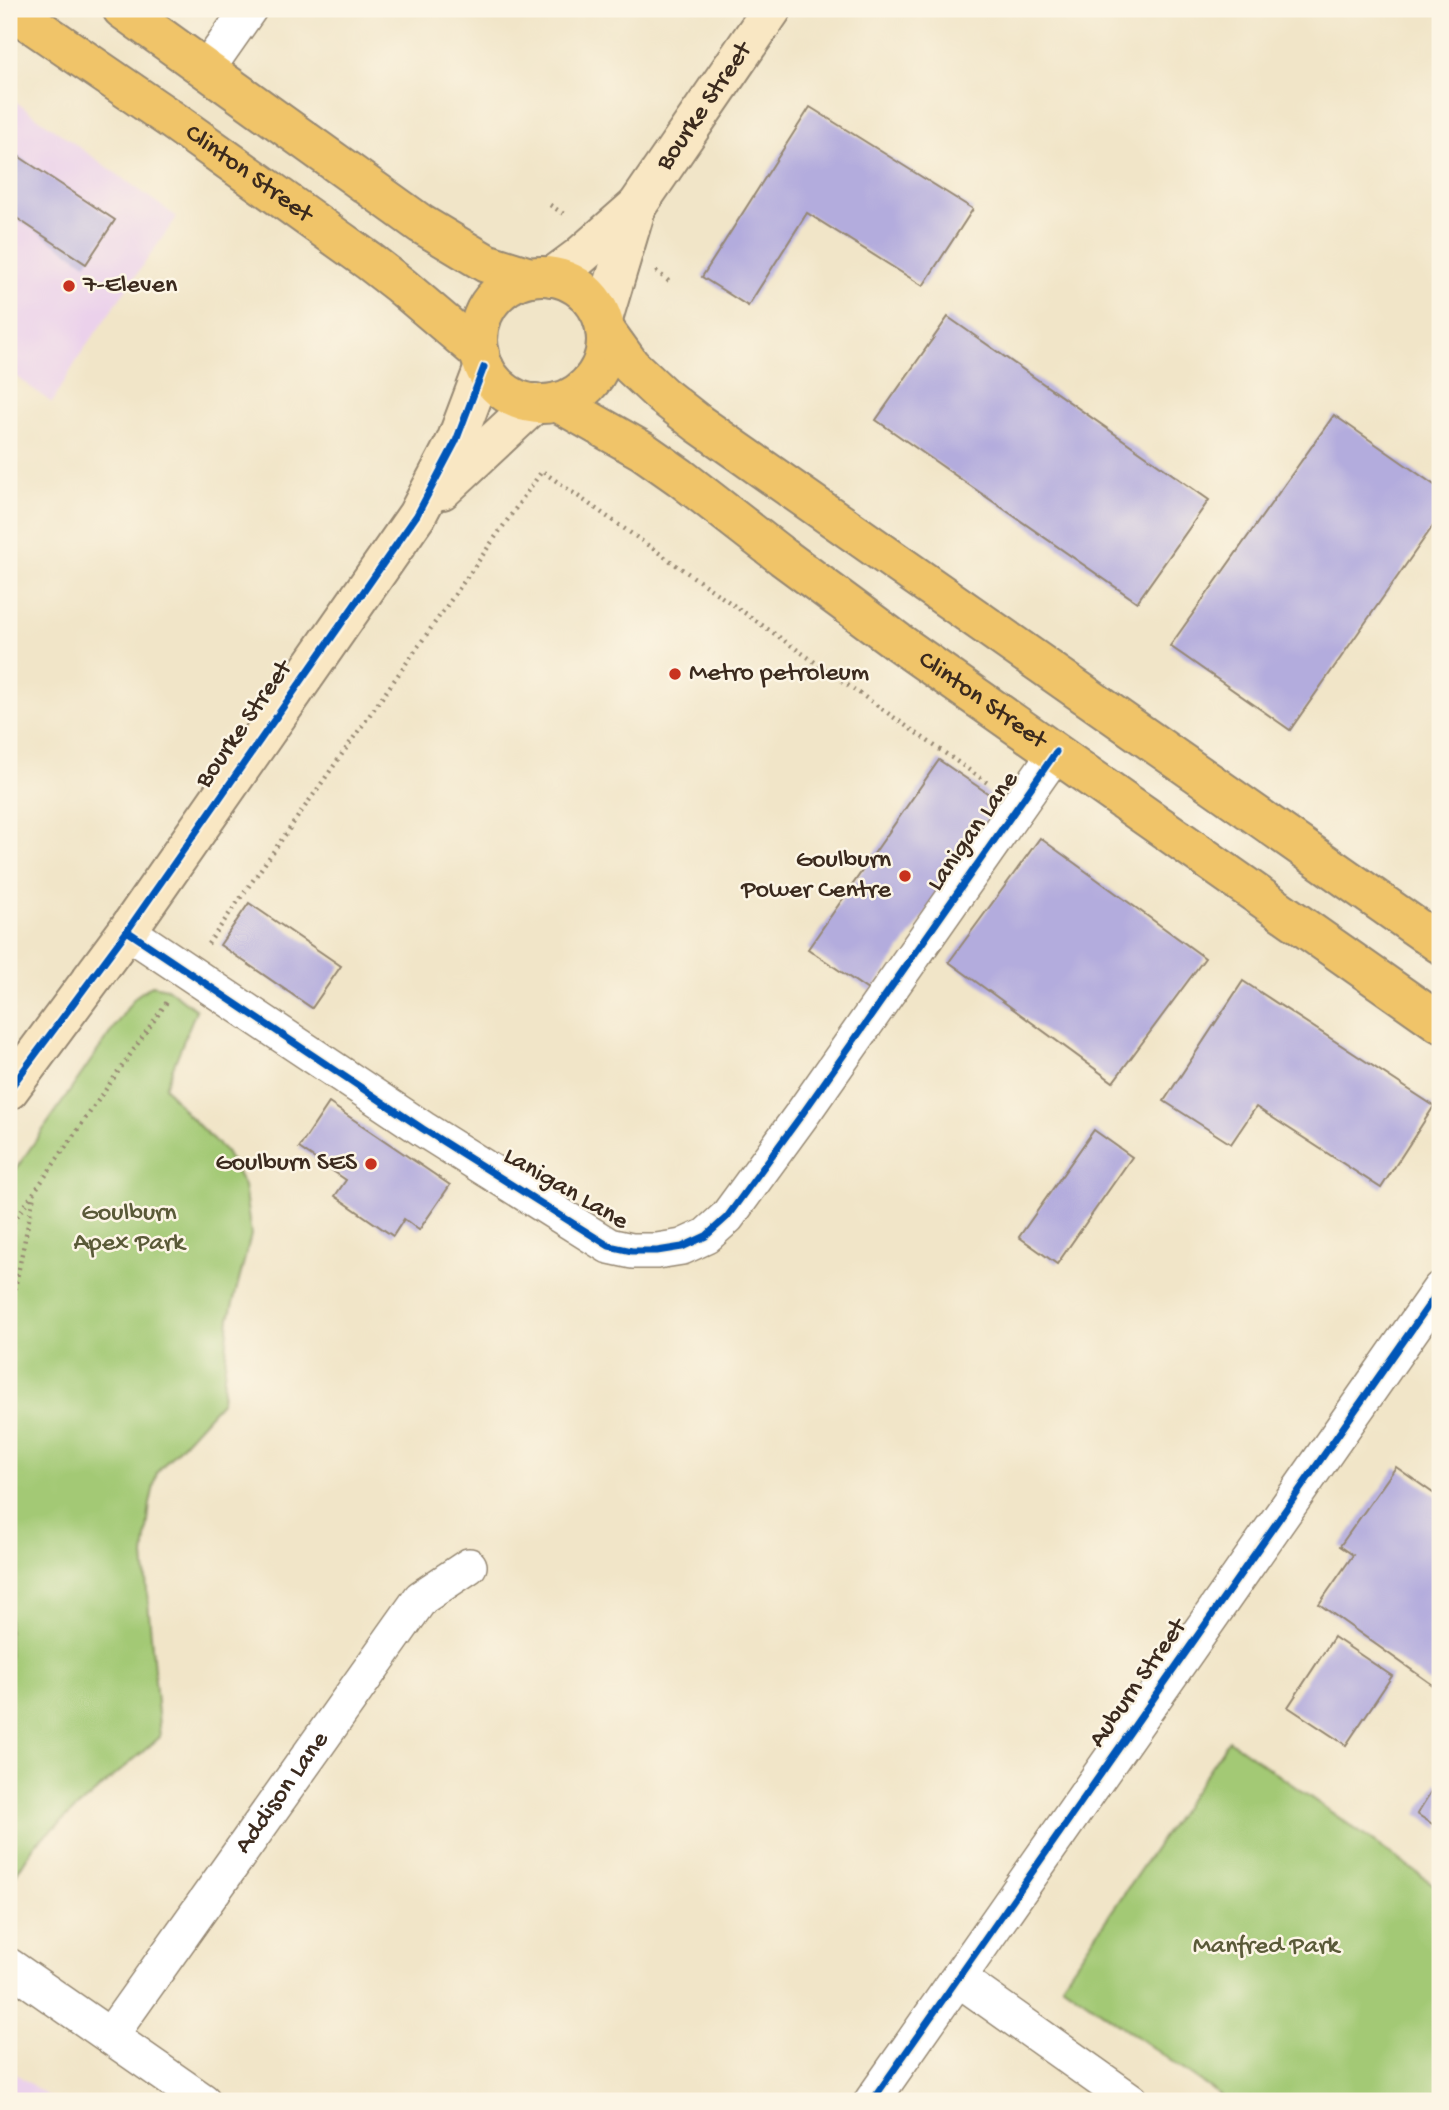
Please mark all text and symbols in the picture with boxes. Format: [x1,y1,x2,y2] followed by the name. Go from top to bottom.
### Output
[650,35,761,178] street label: Bourke Street
[178,118,320,232] street label: Clinton Street
[82,271,178,302] place label: 7-Eleven
[61,278,77,294] marker: 7-Eleven
[912,645,1054,758] street label: Clinton Street
[189,653,302,796] street label: Bourke Street
[689,659,869,690] place label: Metro petroleum
[667,666,683,682] marker: Metro petroleum
[921,766,1027,898] street label: Lanigan Lane
[740,846,892,907] place label: Goulburn Power Centre
[897,868,913,884] marker: Goulburn Power Centre
[497,1142,634,1239] street label: Lanigan Lane
[215,1149,358,1180] place label: Goulburn SES
[363,1156,379,1172] marker: Goulburn SES
[74,1199,187,1260] park label: Goulburn Apex Park
[1083,1612,1196,1755] street label: Auburn Street
[229,1725,337,1860] street label: Addison Lane
[1193,1932,1342,1963] park label: Manfred Park

